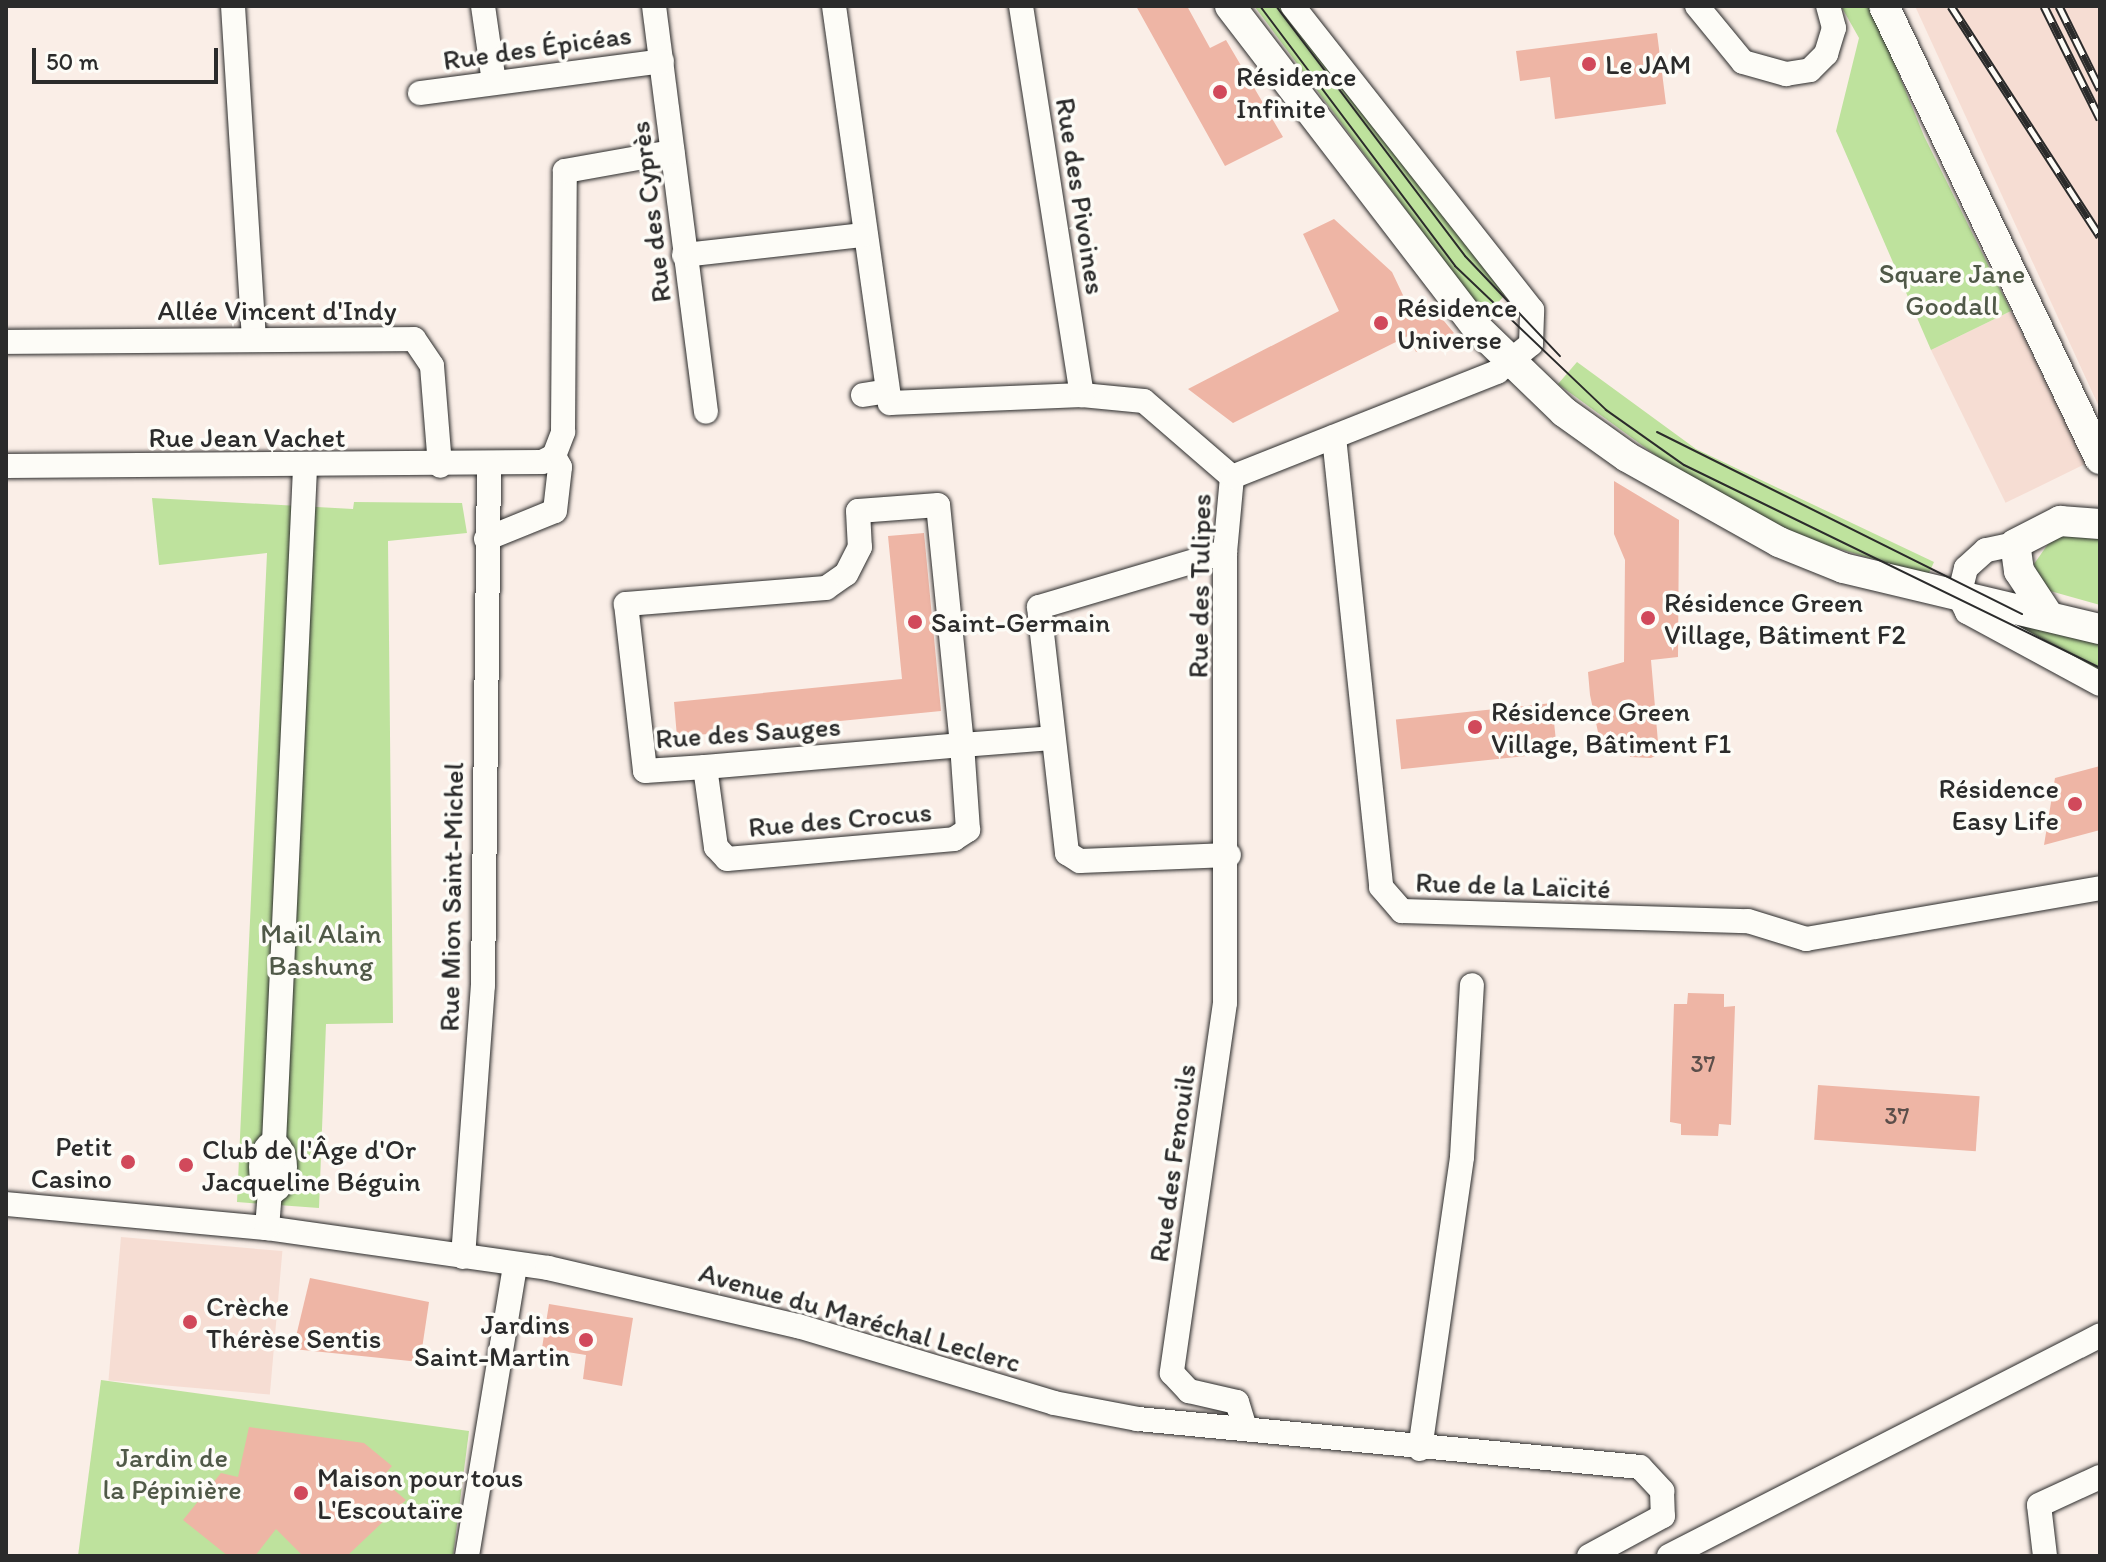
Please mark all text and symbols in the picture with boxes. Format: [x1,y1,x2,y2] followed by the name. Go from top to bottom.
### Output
[441,17,633,77] street label: Rue des Épicéas
[36,32,222,82] scale bar
[46,47,99,76] text: 50 m
[1605,47,1693,81] place label: Le JAM
[1580,55,1598,73] marker: Le JAM
[1236,59,1357,125] place label: Résidence Infinite
[1211,83,1229,101] marker: Résidence Infinite
[1049,96,1113,296] street label: Rue des Pivoines
[622,120,678,304] street label: Rue des Cyprès
[1879,256,2025,322] park label: Square Jane Goodall
[1397,290,1518,356] place label: Résidence Universe
[157,293,397,327] street label: Allée Vincent d'Indy
[1372,314,1390,332] marker: Résidence Universe
[149,420,345,454] street label: Rue Jean Vachet
[1181,494,1217,678] street label: Rue des Tulipes
[1664,585,1906,651] place label: Résidence Green Village, Bâtiment F2
[931,605,1110,639] place label: Saint-Germain
[1639,609,1657,627] marker: Résidence Green Village, Bâtiment F2
[906,613,924,631] marker: Saint-Germain
[1491,694,1731,760] place label: Résidence Green Village, Bâtiment F1
[654,709,842,755] street label: Rue des Sauges
[1466,718,1484,736] marker: Résidence Green Village, Bâtiment F1
[432,761,470,1033] street label: Rue Mion Saint-Michel
[1938,771,2059,837] place label: Résidence Easy Life
[747,794,933,844] street label: Rue des Crocus
[2066,795,2084,813] marker: Résidence Easy Life
[1415,865,1611,905] street label: Rue de la Laïcité
[261,916,381,982] park label: Mail Alain Bashung
[1691,1050,1715,1078] house number: 37
[1141,1062,1203,1264] street label: Rue des Fenouils
[1885,1102,1909,1130] house number: 37
[31,1129,112,1195] place label: Petit Casino
[202,1132,420,1198] place label: Club de l'Âge d'Or Jacqueline Béguin
[119,1153,137,1171] marker: Petit Casino
[177,1156,195,1174] marker: Club de l'Âge d'Or Jacqueline Béguin
[695,1255,1025,1379] street label: Avenue du Maréchal Leclerc
[206,1289,381,1355] place label: Crèche Thérèse Sentis
[414,1307,570,1373] place label: Jardins Saint-Martin
[181,1313,199,1331] marker: Crèche Thérèse Sentis
[577,1331,595,1349] marker: Jardins Saint-Martin
[102,1440,242,1506] park label: Jardin de la Pépinière
[317,1460,523,1526] place label: Maison pour tous L'Escoutaïre
[292,1484,310,1502] marker: Maison pour tous L'Escoutaïre

